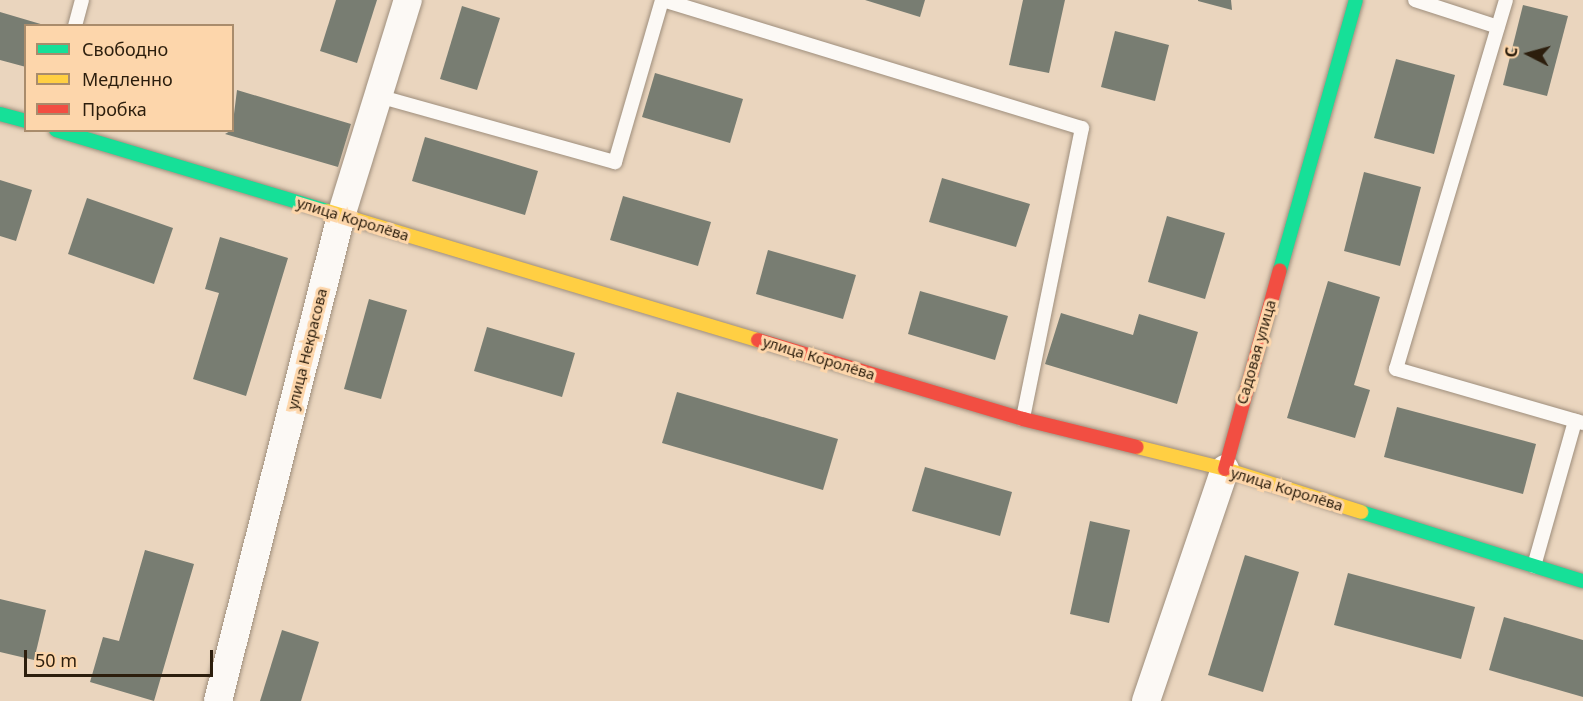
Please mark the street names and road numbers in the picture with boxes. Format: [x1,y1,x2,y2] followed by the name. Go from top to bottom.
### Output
[295,193,411,245] street label: улица Королёва
[283,287,331,411] street label: улица Некрасова
[1232,298,1280,406] street label: Садовая улица
[761,332,877,384] street label: улица Королёва
[1229,463,1345,515] street label: улица Королёва

